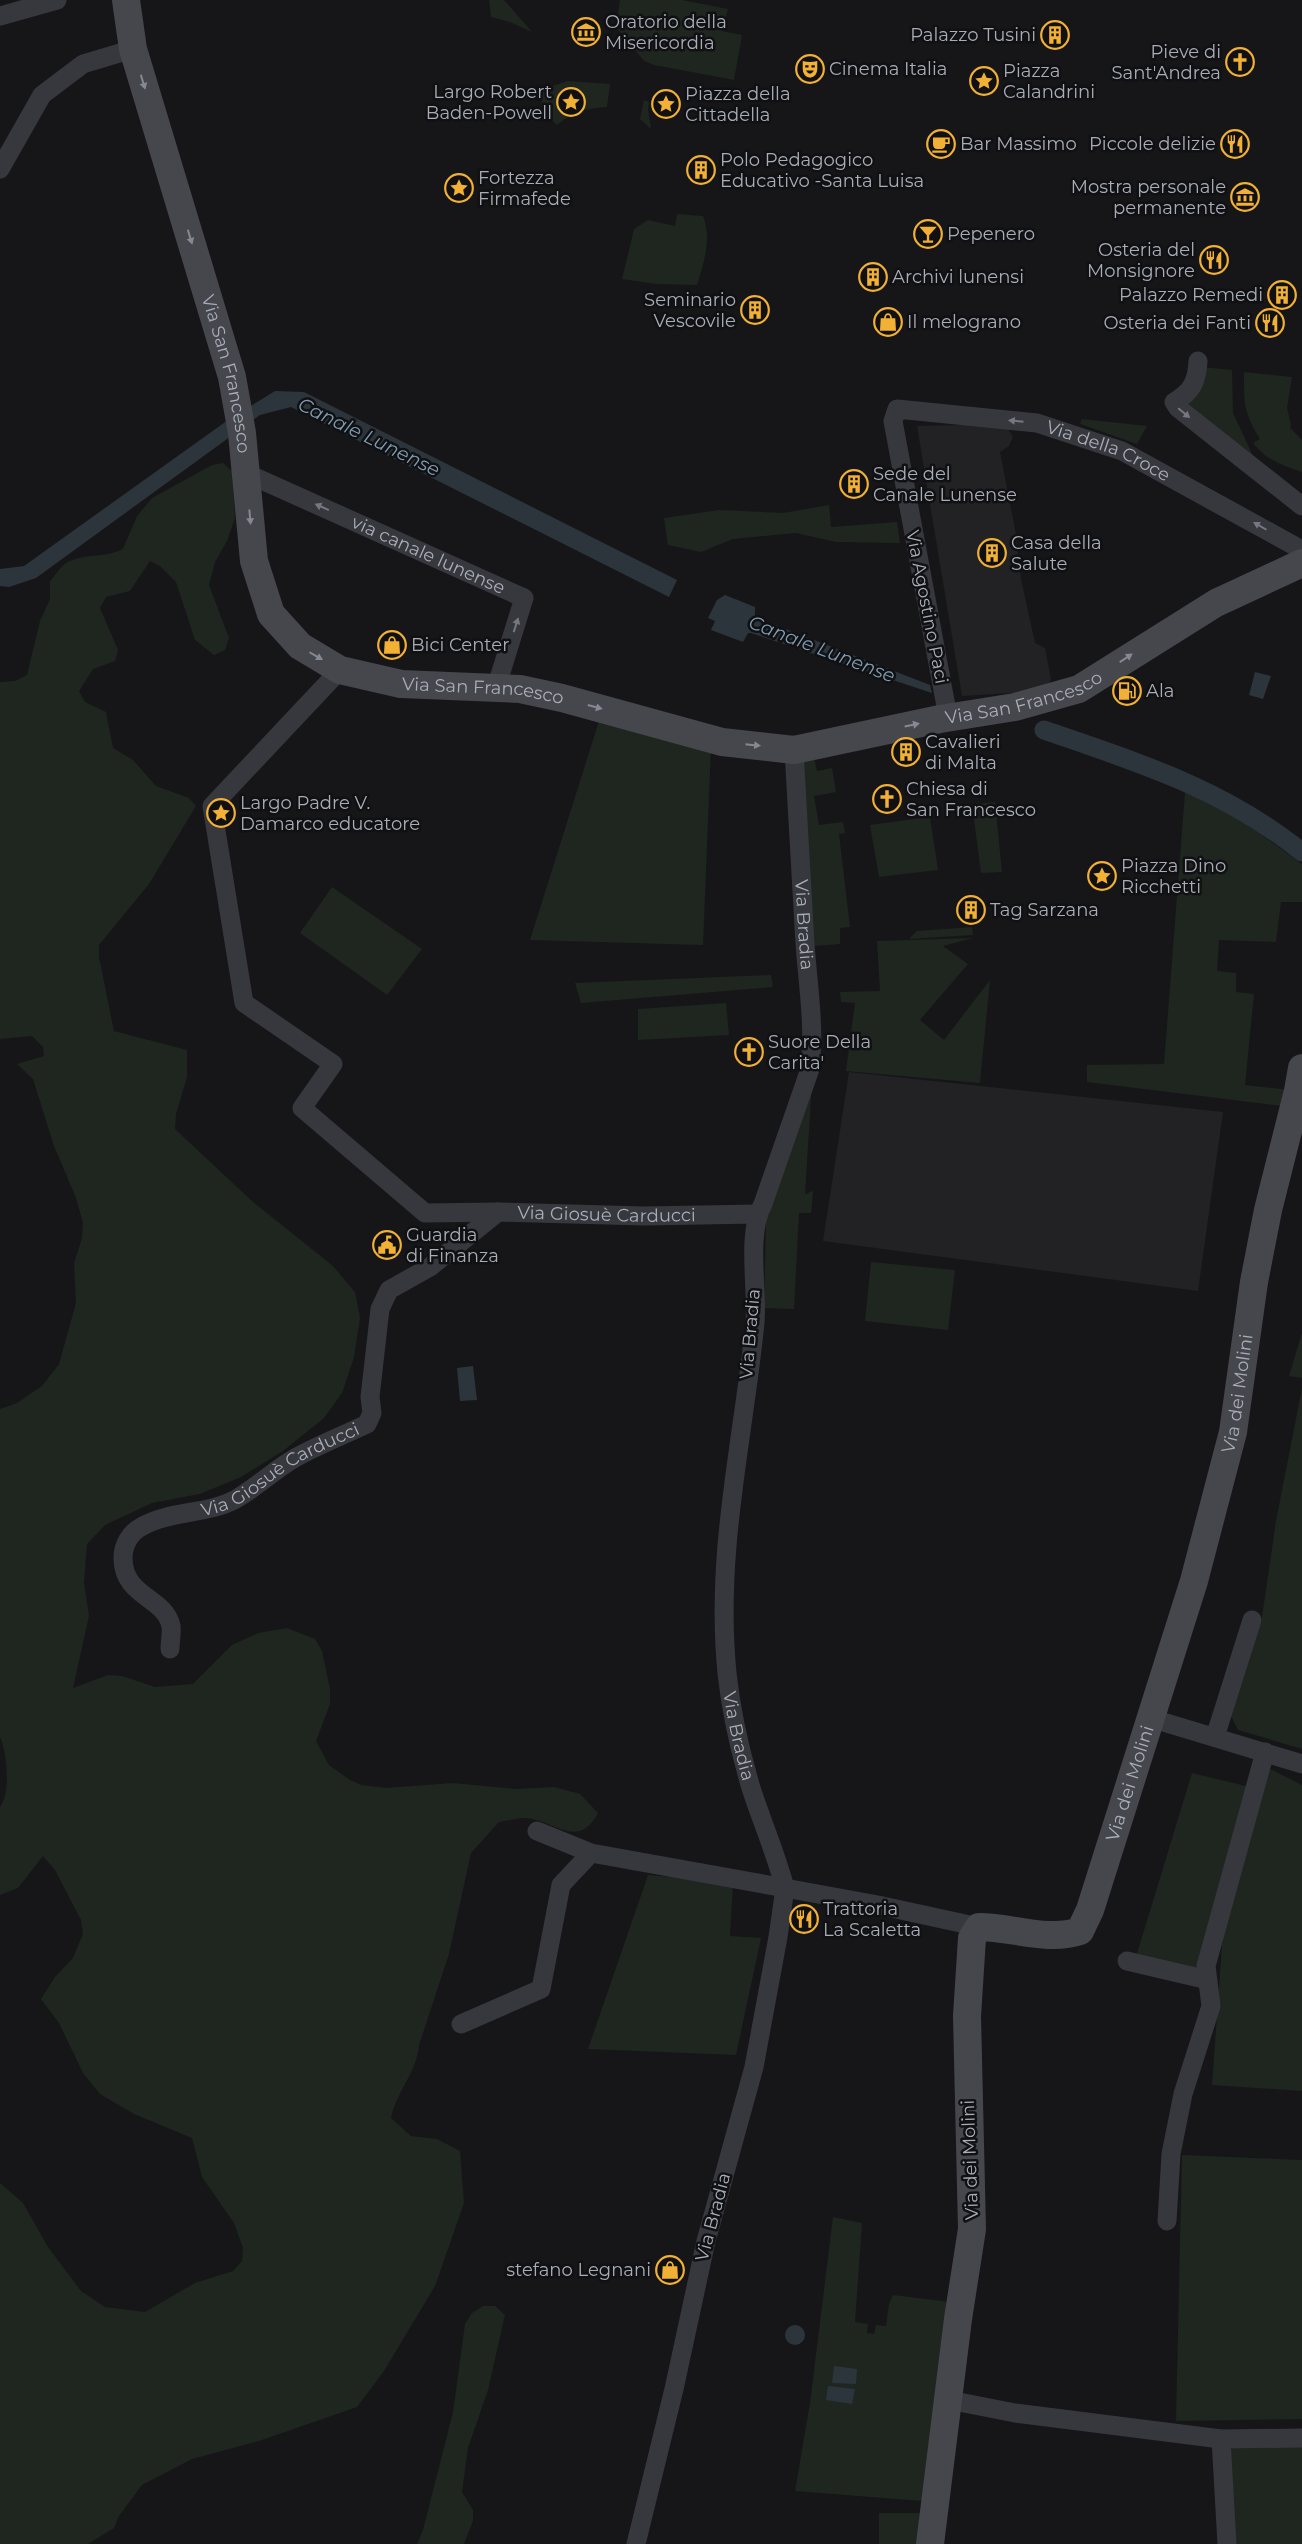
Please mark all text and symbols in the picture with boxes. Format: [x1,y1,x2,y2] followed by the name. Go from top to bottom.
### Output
[605,11,727,54] place label: Oratorio della Misericordia
[571,17,601,47] museum icon: Oratorio della Misericordia
[1040,20,1070,50] building icon: Palazzo Tusini
[910,24,1036,46] place label: Palazzo Tusini
[1111,41,1221,84] place label: Pieve di Sant'Andrea
[1225,47,1255,77] church icon: Pieve di Sant'Andrea
[795,54,825,84] theatre icon: Cinema Italia
[829,58,947,80] place label: Cinema Italia
[1003,60,1095,103] place label: Piazza Calandrini
[969,66,999,96] place icon: Piazza Calandrini
[140,74,148,89] one-way arrow
[426,81,552,124] place label: Largo Robert Baden-Powell
[685,83,791,126] place label: Piazza della Cittadella
[556,87,586,117] place icon: Largo Robert Baden-Powell
[651,89,681,119] place icon: Piazza della Cittadella
[926,129,956,159] cafe icon: Bar Massimo
[1220,129,1250,159] restaurant icon: Piccole delizie
[960,133,1077,155] place label: Bar Massimo
[1089,133,1216,155] place label: Piccole delizie
[720,149,924,192] place label: Polo Pedagogico Educativo -Santa Luisa
[686,155,716,185] building icon: Polo Pedagogico Educativo -Santa Luisa
[478,167,571,210] place label: Fortezza Firmafede
[444,173,474,203] place icon: Fortezza Firmafede
[1071,176,1226,219] place label: Mostra personale permanente
[1230,182,1260,212] museum icon: Mostra personale permanente
[913,219,943,249] bar icon: Pepenero
[947,223,1035,245] place label: Pepenero
[187,230,195,245] one-way arrow
[1087,239,1195,282] place label: Osteria del Monsignore
[1199,245,1229,275] restaurant icon: Osteria del Monsignore
[858,262,888,292] building icon: Archivi lunensi
[892,266,1024,288] place label: Archivi lunensi
[1267,280,1297,310] building icon: Palazzo Remedi
[1119,284,1263,306] place label: Palazzo Remedi
[644,289,736,332] place label: Seminario Vescovile
[197,292,255,454] street label: Via San Francesco
[740,295,770,325] building icon: Seminario Vescovile
[873,307,903,337] shop icon: Il melograno
[1255,308,1285,338] restaurant icon: Osteria dei Fanti
[907,311,1021,333] place label: Il melograno
[1103,312,1251,334] place label: Osteria dei Fanti
[294,393,444,481] water label: Canale Lunense
[1177,407,1190,418] one-way arrow
[1043,416,1174,486] street label: Via della Croce
[1007,417,1023,425] one-way arrow
[873,463,1017,506] place label: Sede del Canale Lunense
[839,469,869,499] building icon: Sede del Canale Lunense
[315,503,329,511] one-way arrow
[247,509,255,525] one-way arrow
[348,511,509,599] street label: via canale lunense
[1253,522,1266,531] one-way arrow
[901,528,953,686] street label: Via Agostino Paci
[1011,532,1102,575] place label: Casa della Salute
[977,538,1007,568] building icon: Casa della Salute
[745,610,899,688] water label: Canale Lunense
[512,617,520,632] one-way arrow
[377,630,407,660] shop icon: Bici Center
[411,634,509,656] place label: Bici Center
[310,651,323,660] one-way arrow
[1119,653,1133,663] one-way arrow
[944,666,1106,729] street label: Via San Francesco
[402,673,566,709] street label: Via San Francesco
[1112,676,1142,706] fuel station icon: Ala
[1146,680,1174,702] place label: Ala
[588,703,603,711] one-way arrow
[905,720,921,728] one-way arrow
[925,731,1001,774] place label: Cavalieri di Malta
[891,737,921,767] building icon: Cavalieri di Malta
[745,741,761,749] one-way arrow
[906,778,1036,821] place label: Chiesa di San Francesco
[872,784,902,814] church icon: Chiesa di San Francesco
[240,792,420,835] place label: Largo Padre V. Damarco educatore
[206,798,236,828] place icon: Largo Padre V. Damarco educatore
[1121,855,1226,898] place label: Piazza Dino Ricchetti
[1087,861,1117,891] place icon: Piazza Dino Ricchetti
[790,879,818,971] street label: Via Bradia
[956,895,986,925] building icon: Tag Sarzana
[990,899,1099,921] place label: Tag Sarzana
[768,1031,871,1074] place label: Suore Della Carita'
[734,1037,764,1067] church icon: Suore Della Carita'
[517,1202,696,1227] street label: Via Giosuè Carducci
[406,1224,499,1267] place label: Guardia di Finanza
[372,1230,402,1260] public building icon: Guardia di Finanza
[735,1288,765,1380] street label: Via Bradia
[1217,1333,1258,1456] street label: Via dei Molini
[199,1418,363,1521] street label: Via Giosuè Carducci
[718,1690,759,1783] street label: Via Bradia
[1101,1723,1159,1844] street label: Via dei Molini
[823,1898,921,1941] place label: Trattoria La Scaletta
[789,1904,819,1934] restaurant icon: Trattoria La Scaletta
[957,2100,983,2220] street label: Via dei Molini
[691,2170,735,2264] street label: Via Bradia
[655,2255,685,2285] shop icon: stefano Legnani
[506,2259,651,2281] place label: stefano Legnani

